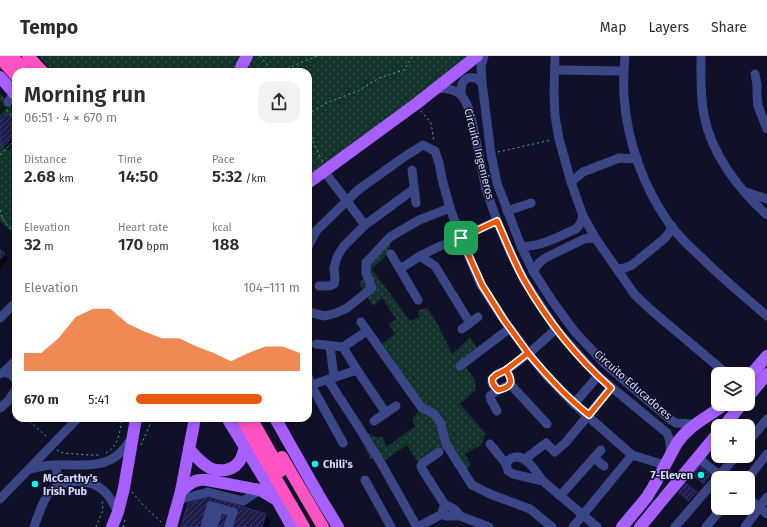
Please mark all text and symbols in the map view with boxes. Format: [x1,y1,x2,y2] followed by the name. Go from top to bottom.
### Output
[20,16,78,39] text: Tempo
[600,19,626,36] text: Map
[648,19,689,36] text: Layers
[711,19,747,36] text: Share
[24,81,146,108] text: Morning run
[258,81,300,123] button: share
[461,107,497,201] street label: Circuito Ingenieros
[24,110,117,125] text: 06:51 · 4 × 670 m
[24,153,67,166] text: Distance
[118,153,142,166] text: Time
[212,153,235,166] text: Pace
[24,166,56,187] text: 2.68
[118,166,158,187] text: 14:50
[212,166,243,187] text: 5:32
[56,172,74,185] text: km
[243,172,266,185] text: /km
[24,221,70,234] text: Elevation
[118,221,168,234] text: Heart rate
[212,221,232,234] text: kcal
[444,221,478,255] pin
[450,227,472,249] icon: arrive
[24,234,41,255] text: 32
[118,234,143,255] text: 170
[212,234,239,255] text: 188
[41,240,54,253] text: m
[143,240,169,253] text: bpm
[24,280,78,295] text: Elevation
[243,280,300,295] text: 104–111 m
[591,348,675,422] street label: Circuito Educadores
[711,367,755,515] map controls
[711,367,755,411] button: layers
[24,392,59,407] text: 670 m
[88,392,109,407] text: 5:41
[711,419,755,463] button: +
[323,458,354,471] place label: Chili's
[310,459,320,469] marker: Chili's
[651,469,693,482] place label: 7-Eleven
[696,470,706,480] marker: 7-Eleven
[711,471,755,515] button: −
[43,472,98,498] place label: McCarthy's Irish Pub
[30,479,40,489] marker: McCarthy's Irish Pub

